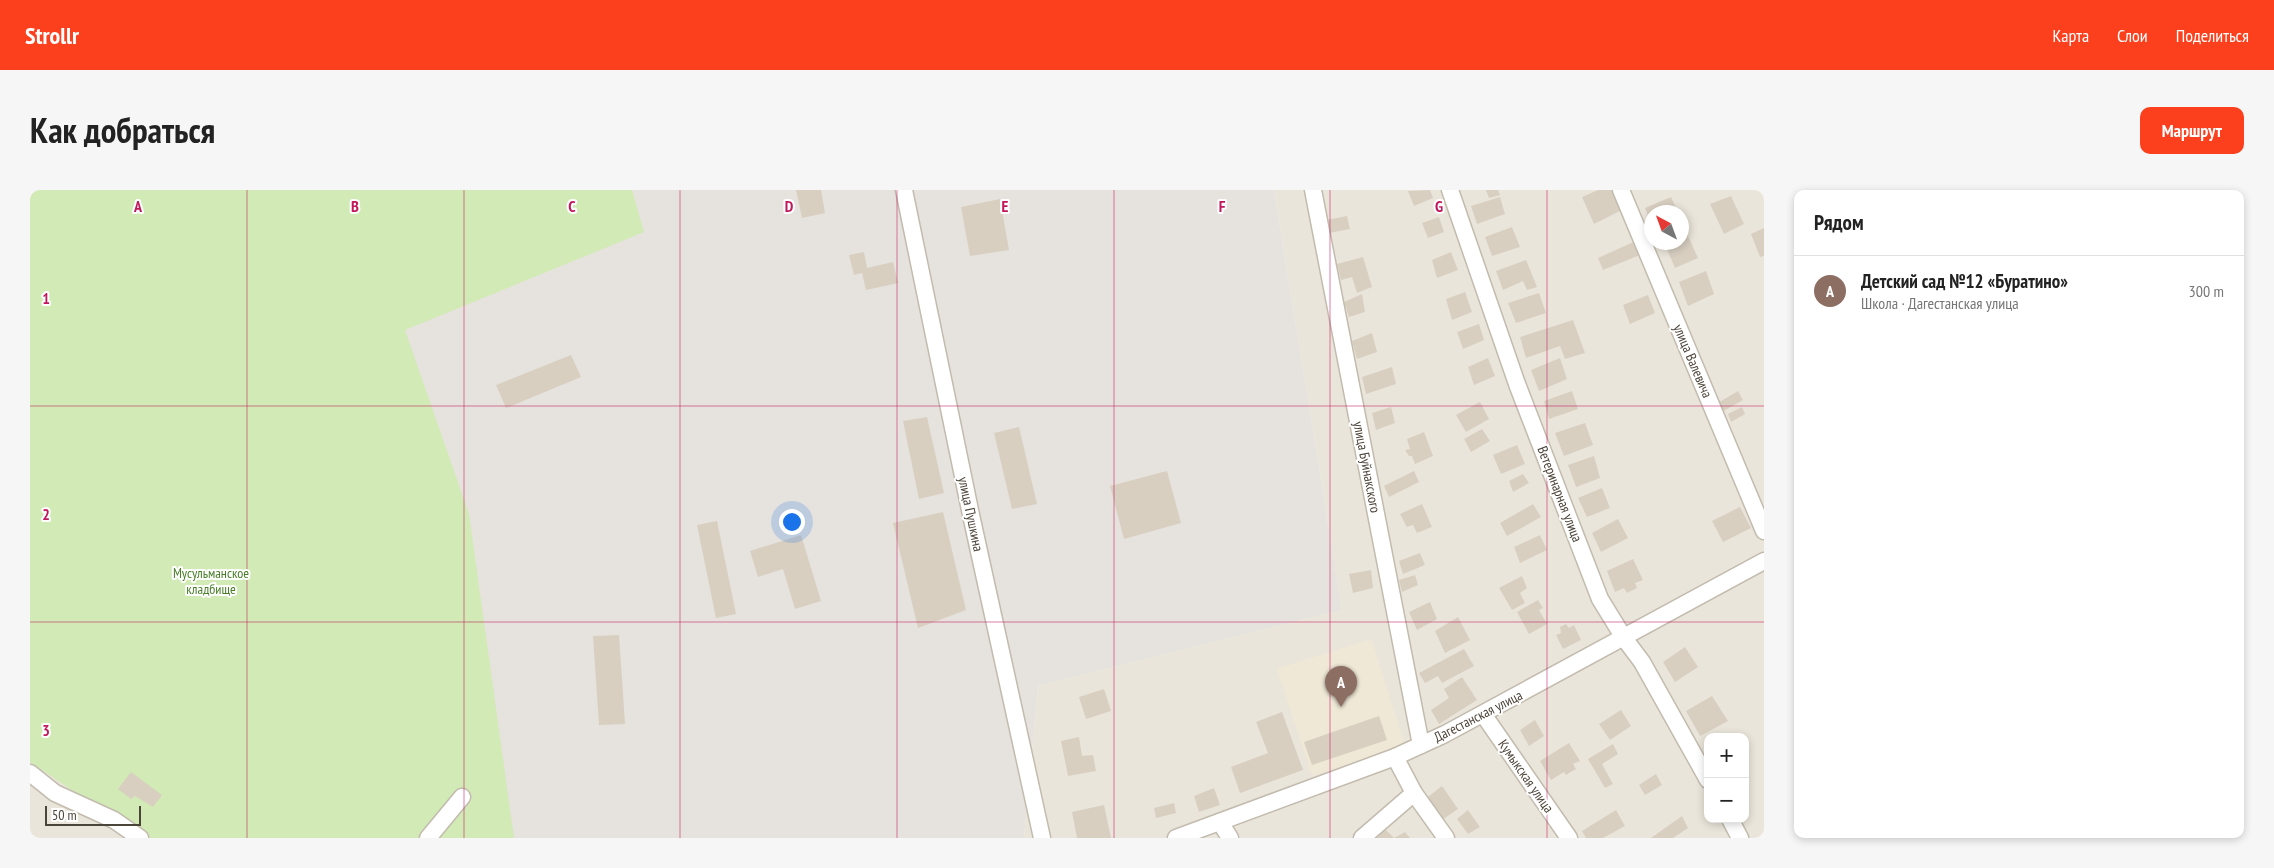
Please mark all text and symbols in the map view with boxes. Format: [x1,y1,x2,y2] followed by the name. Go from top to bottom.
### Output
[25,20,79,51] text: Strollr
[2052,24,2089,47] text: Карта
[2117,24,2148,47] text: Слои
[2176,24,2249,47] text: Поделиться
[30,107,215,153] text: Как добраться
[2140,107,2244,154] button: Маршрут
[133,196,143,216] text: A
[351,196,359,216] text: B
[568,196,576,216] text: C
[785,196,794,216] text: D
[1002,196,1009,216] text: E
[1219,196,1226,216] text: F
[1435,196,1443,216] text: G
[1644,205,1689,250] north arrow
[1814,209,1864,236] text: Рядом
[1861,269,2068,293] text: Детский сад №12 «Буратино»
[1826,281,1834,301] text: A
[2189,281,2224,301] text: 300 m
[42,288,50,308] text: 1
[1861,293,2019,313] text: Школа · Дагестанская улица
[1669,321,1717,401] street label: улица Валевича
[1349,420,1385,514] street label: улица Буйнакского
[1533,444,1587,544] street label: Ветеринарная улица
[954,475,988,553] street label: улица Пушкина
[42,504,50,524] text: 2
[779,509,805,535] your location
[173,564,249,598] park label: Мусульманское кладбище
[1325,666,1357,707] pin: A
[1431,686,1525,746] street label: Дагестанская улица
[42,720,50,740] text: 3
[1704,733,1749,823] map controls
[1704,733,1749,778] button: +
[1494,736,1558,816] street label: Кумыкская улица
[1704,778,1749,823] button: −
[45,803,141,826] scale bar
[52,806,77,824] text: 50 m

